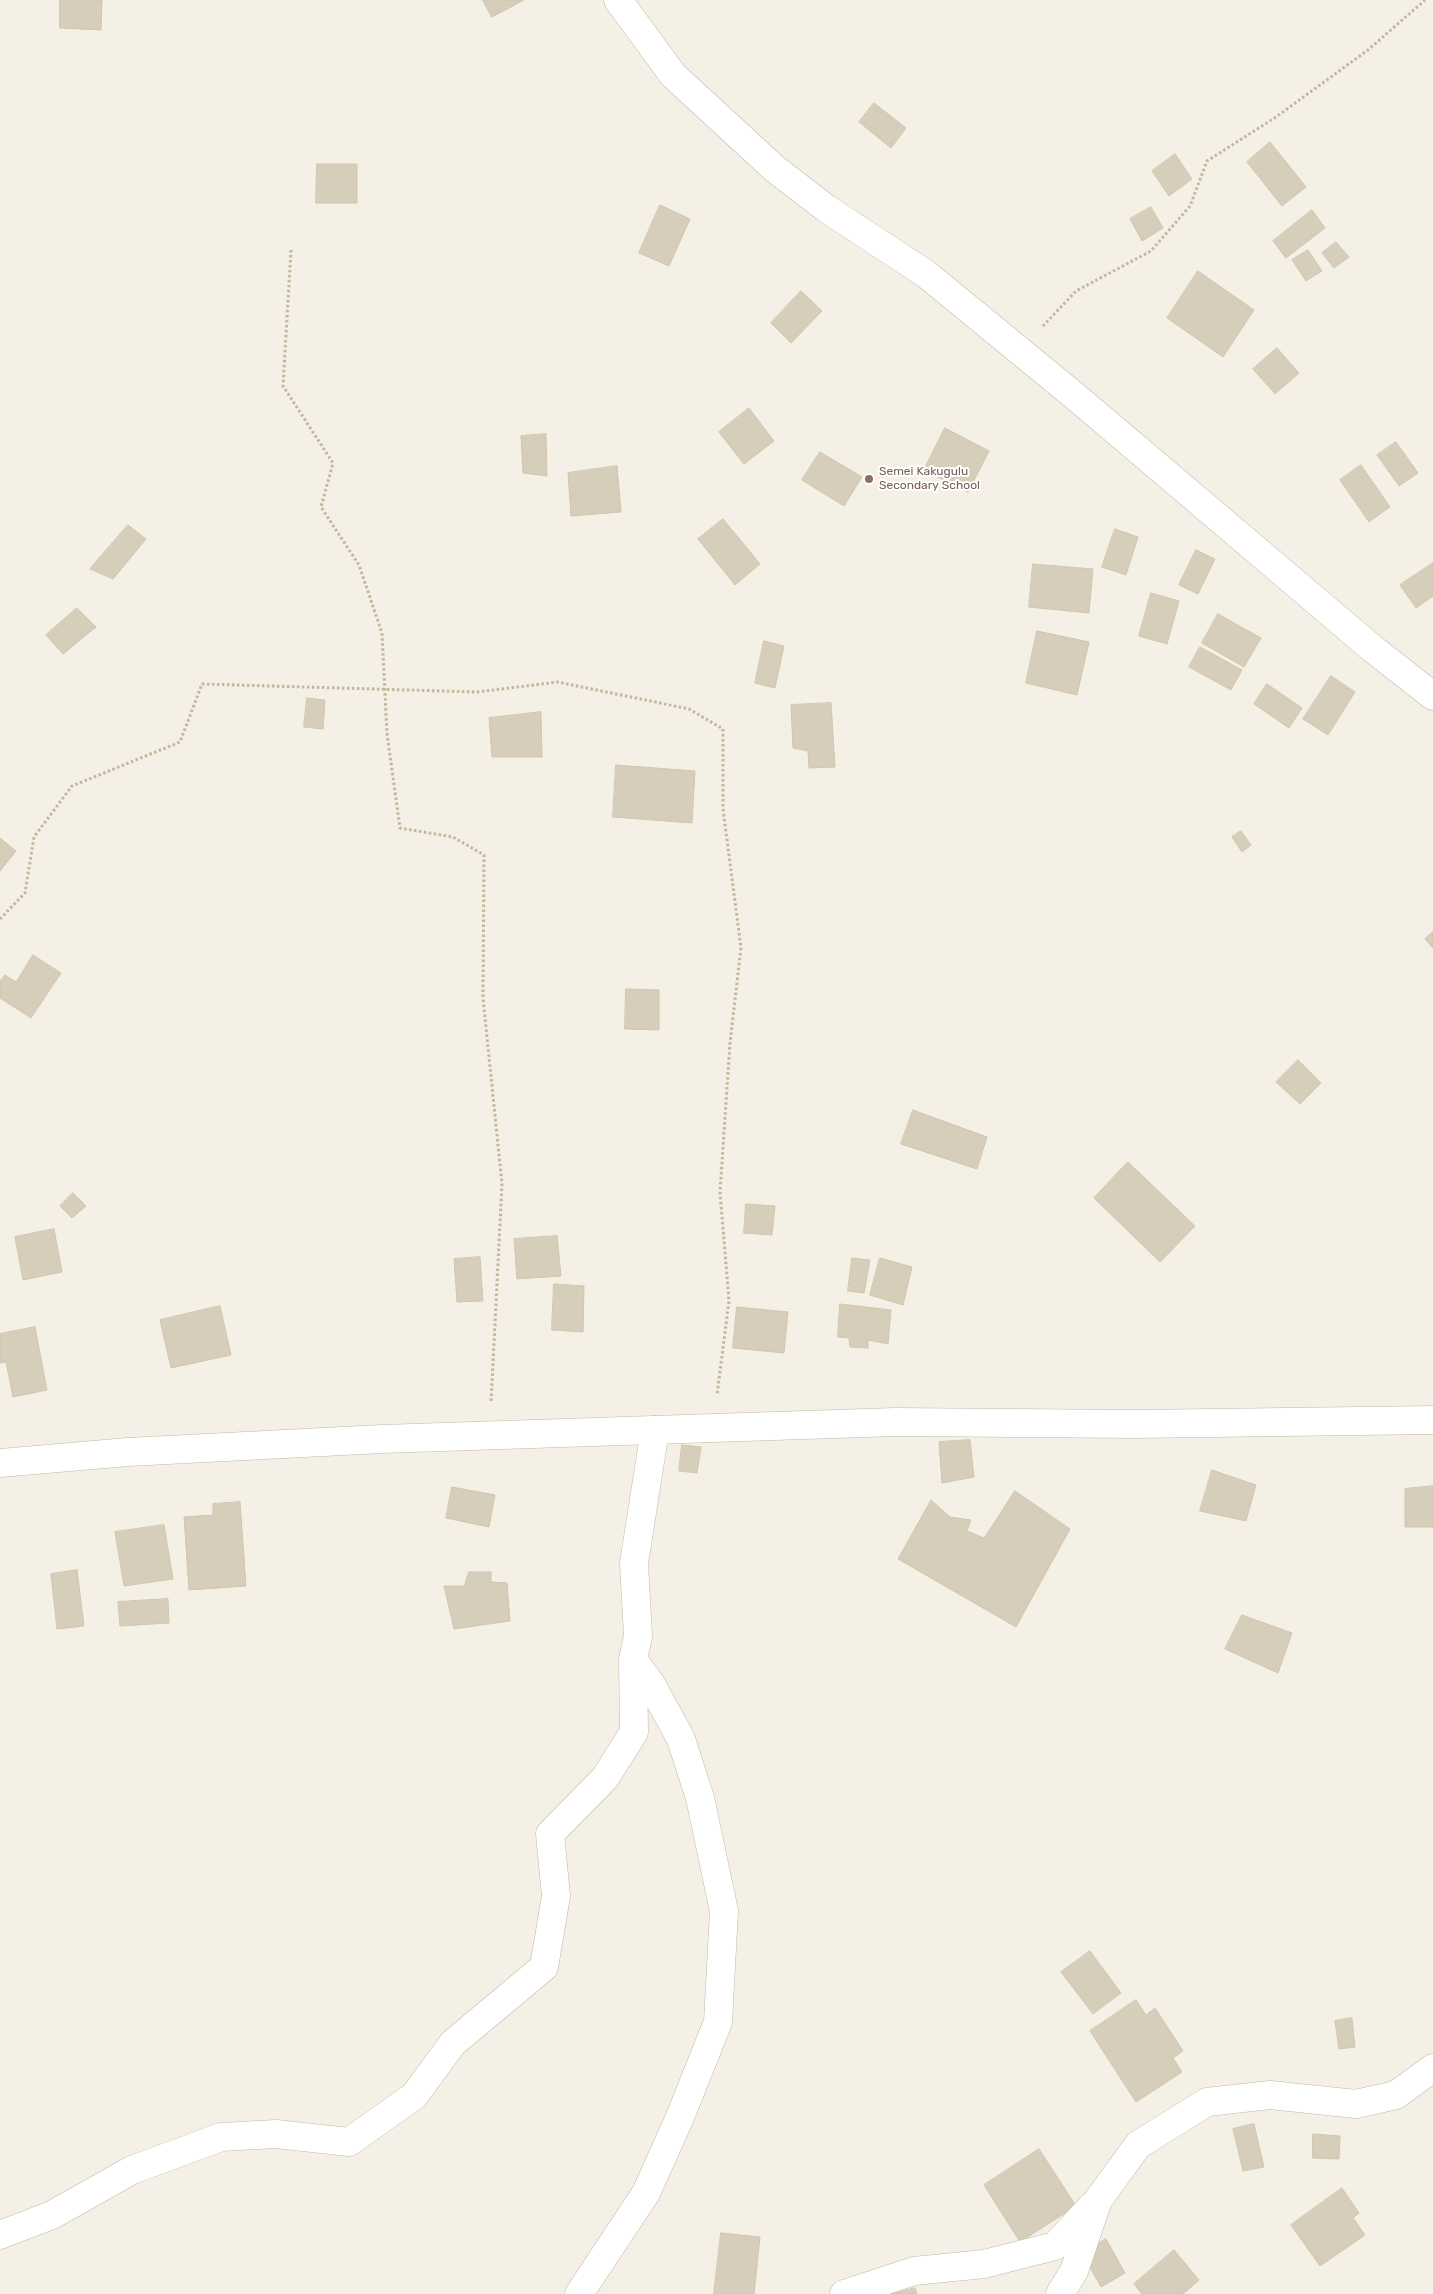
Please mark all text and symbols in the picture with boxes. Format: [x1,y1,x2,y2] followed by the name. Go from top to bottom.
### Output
[879,465,980,493] place label: Semei Kakugulu Secondary School
[863,473,875,485] marker: Semei Kakugulu Secondary School

